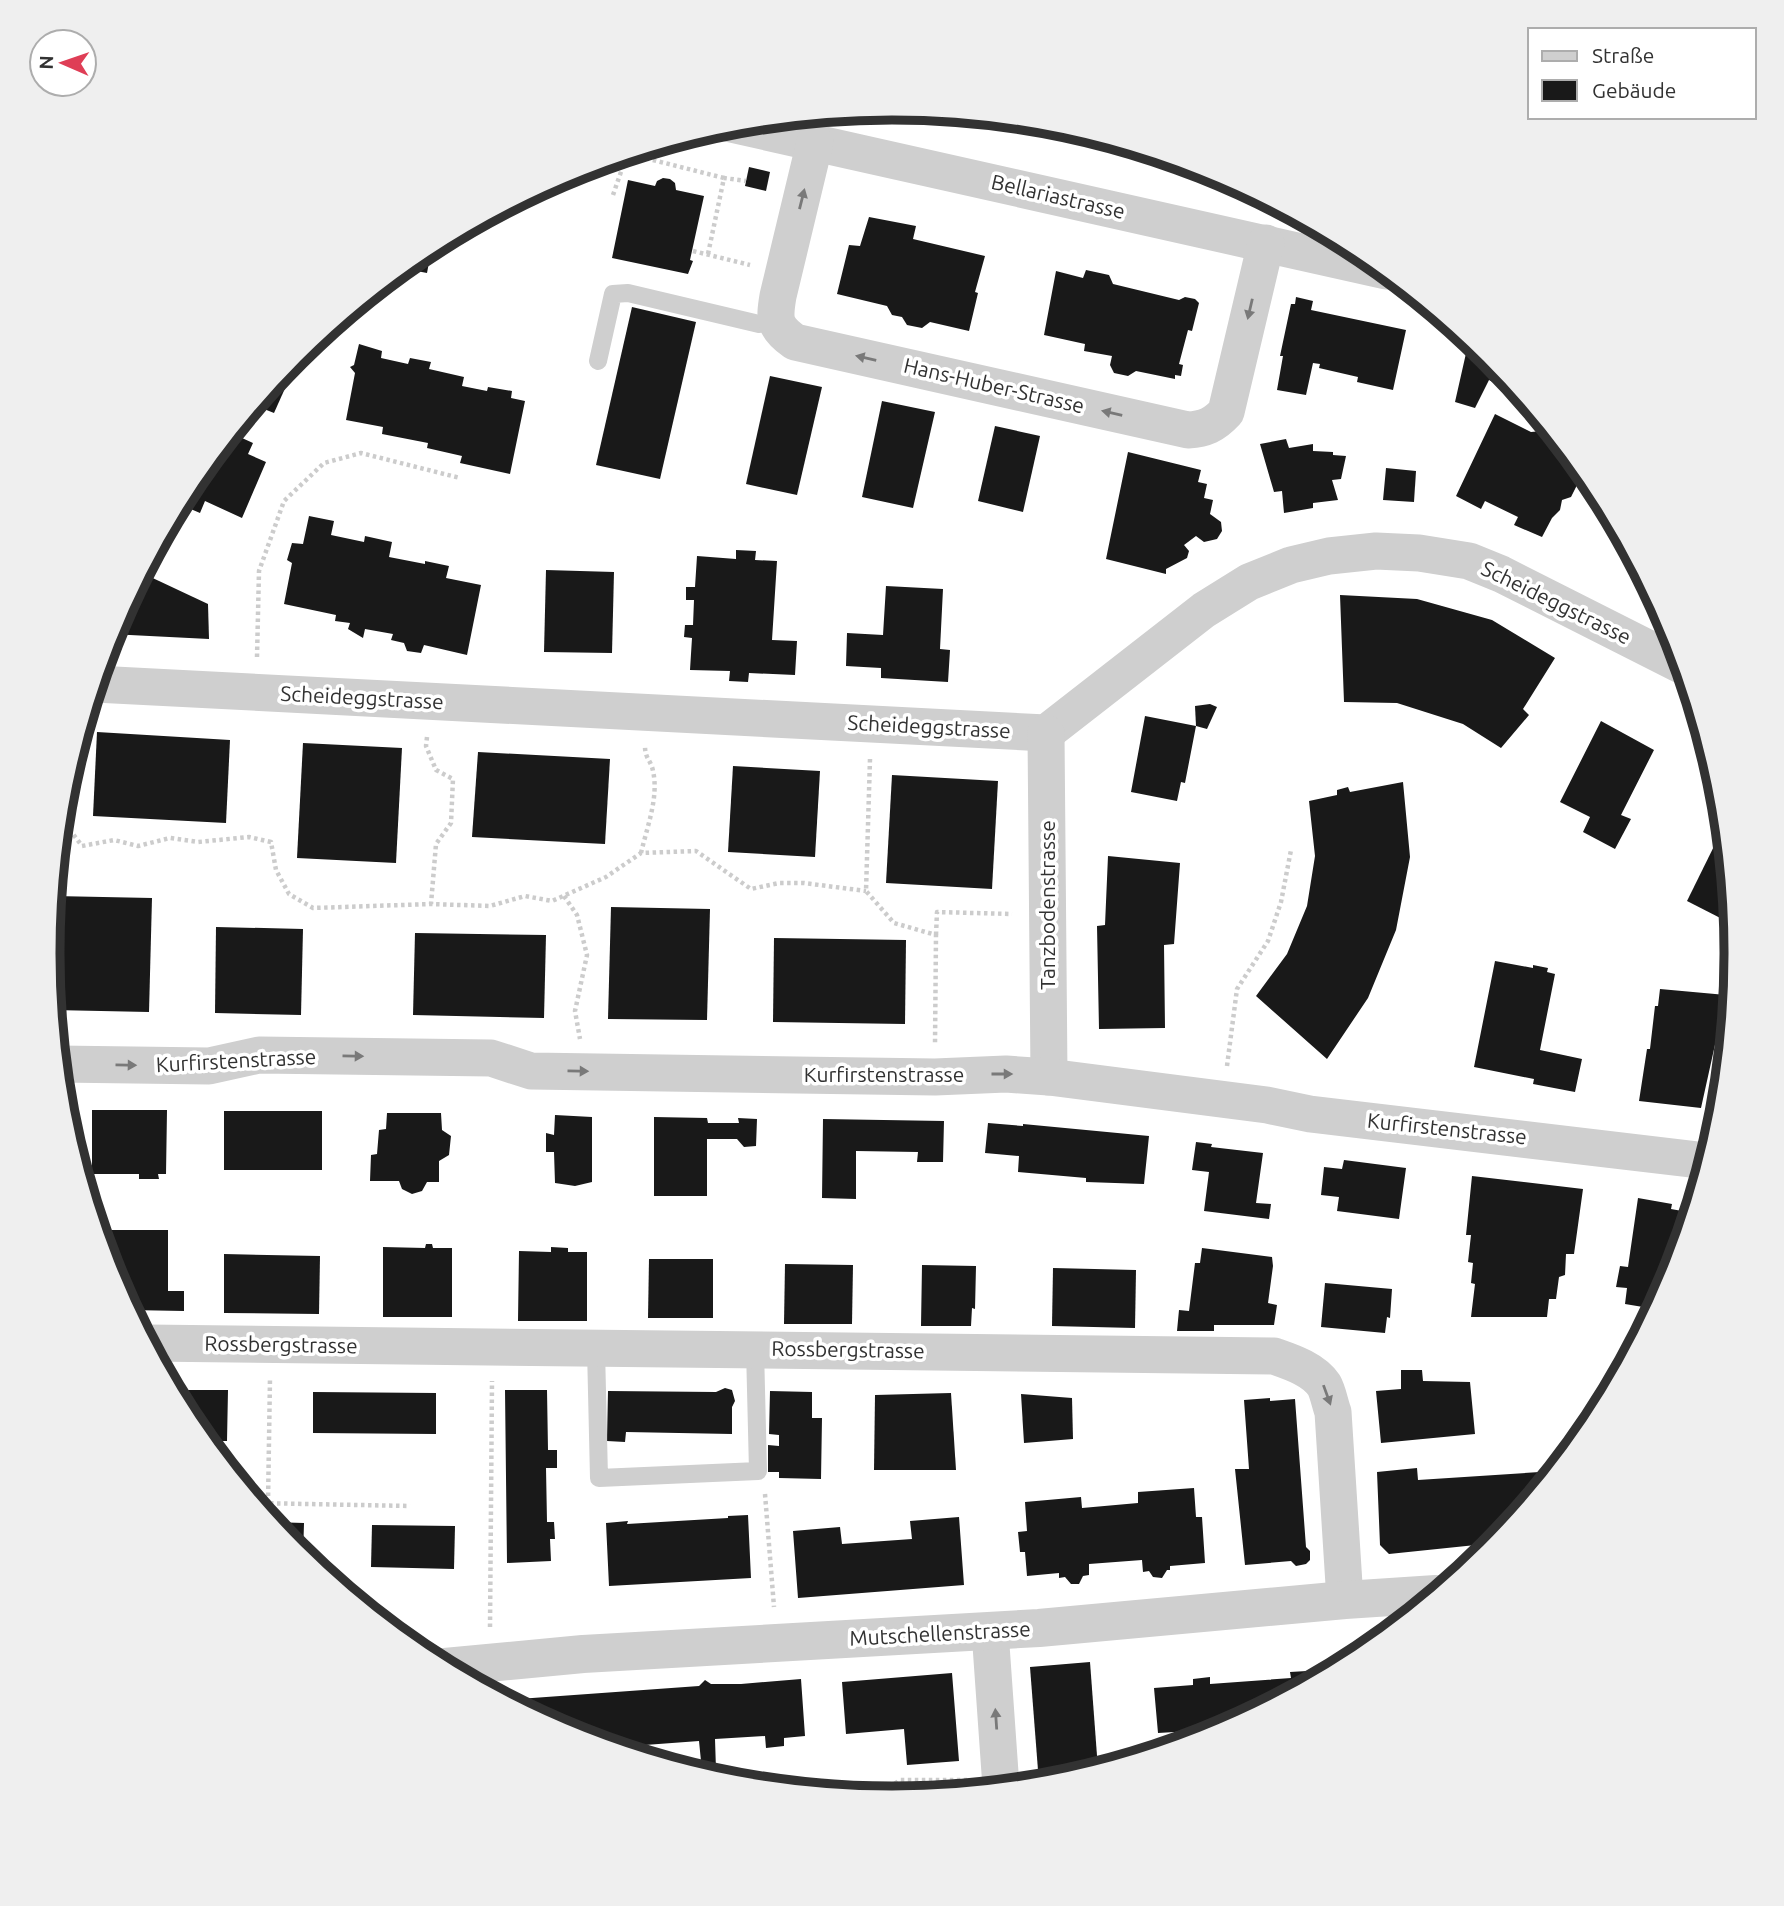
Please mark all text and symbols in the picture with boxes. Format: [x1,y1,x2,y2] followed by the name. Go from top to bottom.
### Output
[28,28,98,98] north arrow
[1528,28,1756,119] legend
[1592,43,1654,67] text: Straße
[35,55,57,70] text: N
[1592,78,1676,102] text: Gebäude
[989,169,1127,223] street label: Bellariastrasse
[797,188,808,210] one-way arrow
[1244,298,1255,320] one-way arrow
[855,352,877,363] one-way arrow
[902,353,1087,417] street label: Hans-Huber-Strasse
[1101,407,1123,418] one-way arrow
[1478,555,1635,649] street label: Scheideggstrasse
[280,681,444,713] street label: Scheideggstrasse
[847,710,1011,742] street label: Scheideggstrasse
[1035,820,1059,990] street label: Tanzbodenstrasse
[155,1044,317,1076] street label: Kurfirstenstrasse
[342,1050,364,1062] one-way arrow
[116,1059,138,1071] one-way arrow
[804,1062,964,1086] street label: Kurfirstenstrasse
[567,1065,589,1077] one-way arrow
[991,1068,1013,1080] one-way arrow
[1366,1108,1528,1148] street label: Kurfirstenstrasse
[204,1331,358,1357] street label: Rossbergstrasse
[771,1336,925,1362] street label: Rossbergstrasse
[1321,1384,1332,1405] one-way arrow
[849,1616,1031,1650] street label: Mutschellenstrasse
[990,1708,1001,1730] one-way arrow

